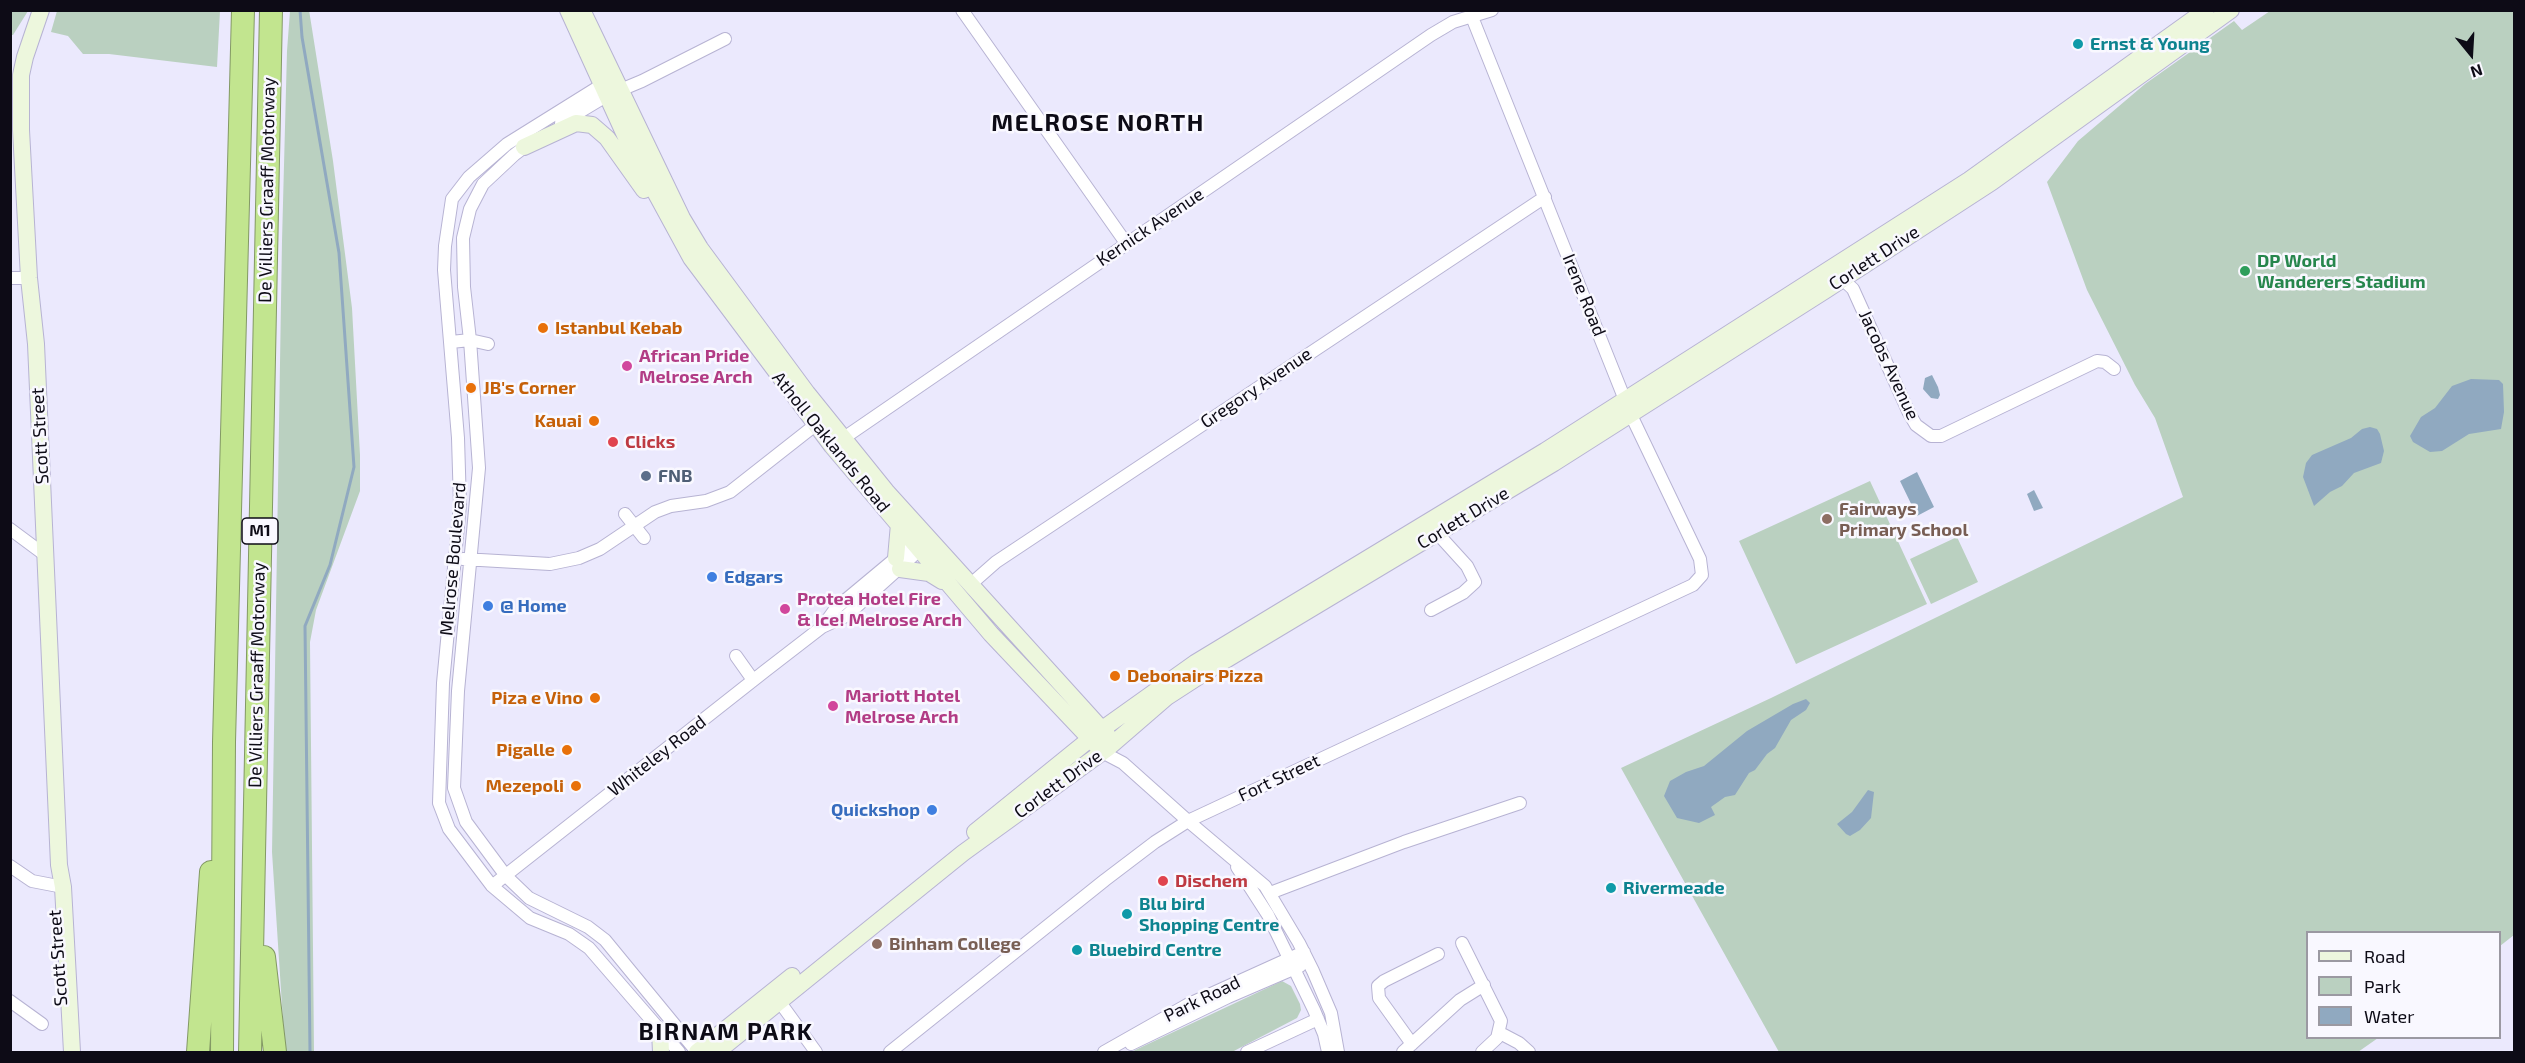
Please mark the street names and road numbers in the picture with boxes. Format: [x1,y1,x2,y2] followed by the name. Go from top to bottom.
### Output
[254,77,280,303] street label: De Villiers Graaff Motorway
[1092,183,1208,271] street label: Kernick Avenue
[1825,221,1923,295] street label: Corlett Drive
[1558,251,1610,339] street label: Irene Road
[1854,307,1924,423] street label: Jacobs Avenue
[1196,343,1316,433] street label: Gregory Avenue
[768,367,894,517] street label: Atholl Oaklands Road
[27,387,53,485] street label: Scott Street
[436,481,470,637] street label: Melrose Boulevard
[1413,482,1513,554] street label: Corlett Drive
[242,518,278,544] road number: M1
[244,562,270,788] street label: De Villiers Graaff Motorway
[604,711,710,801] street label: Whiteley Road
[1010,745,1106,823] street label: Corlett Drive
[1235,750,1323,806] street label: Fort Street
[44,909,72,1007] street label: Scott Street
[1160,971,1244,1027] street label: Park Road

